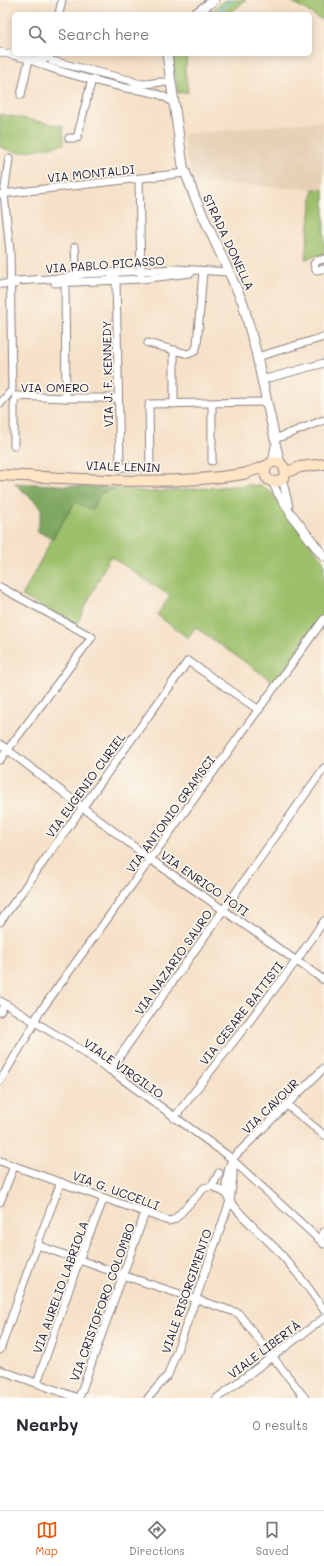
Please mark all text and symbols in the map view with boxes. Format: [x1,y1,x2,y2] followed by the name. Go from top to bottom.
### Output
[12,12,312,56] search box
[26,23,48,45] icon: search
[58,24,149,44] text: Search here
[46,160,136,186] street label: VIA MONTALDI
[200,191,258,293] street label: STRADA DONELLA
[45,252,165,276] street label: VIA PABLO PICASSO
[98,320,116,428] street label: VIA J. F. KENNEDY
[21,379,89,395] street label: VIA OMERO
[86,457,160,475] street label: VIALE LENIN
[42,729,129,841] street label: VIA EUGENIO CURIEL
[122,752,218,876] street label: VIA ANTONIO GRAMSCI
[158,847,252,919] street label: VIA ENRICO TOTI
[131,906,215,1018] street label: VIA NAZARIO SAURO
[196,958,286,1068] street label: VIA CESARE BATTISTI
[81,1034,167,1102] street label: VIALE VIRGILIO
[238,1075,302,1137] street label: VIA CAVOUR
[70,1167,162,1213] street label: VIA G. UCCELLI
[29,1218,91,1356] street label: VIA AURELIO LABRIOLA
[66,1221,138,1383] street label: VIA CRISTOFORO COLOMBO
[157,1227,215,1355] street label: VIALE RISORGIMENTO
[224,1316,304,1382] street label: VIALE LIBERTÀ
[16,1413,78,1435] text: Nearby
[253,1416,308,1433] text: 0 results
[36,1519,58,1558] tab: Map
[129,1519,185,1558] tab: Directions
[256,1519,288,1558] tab: Saved

